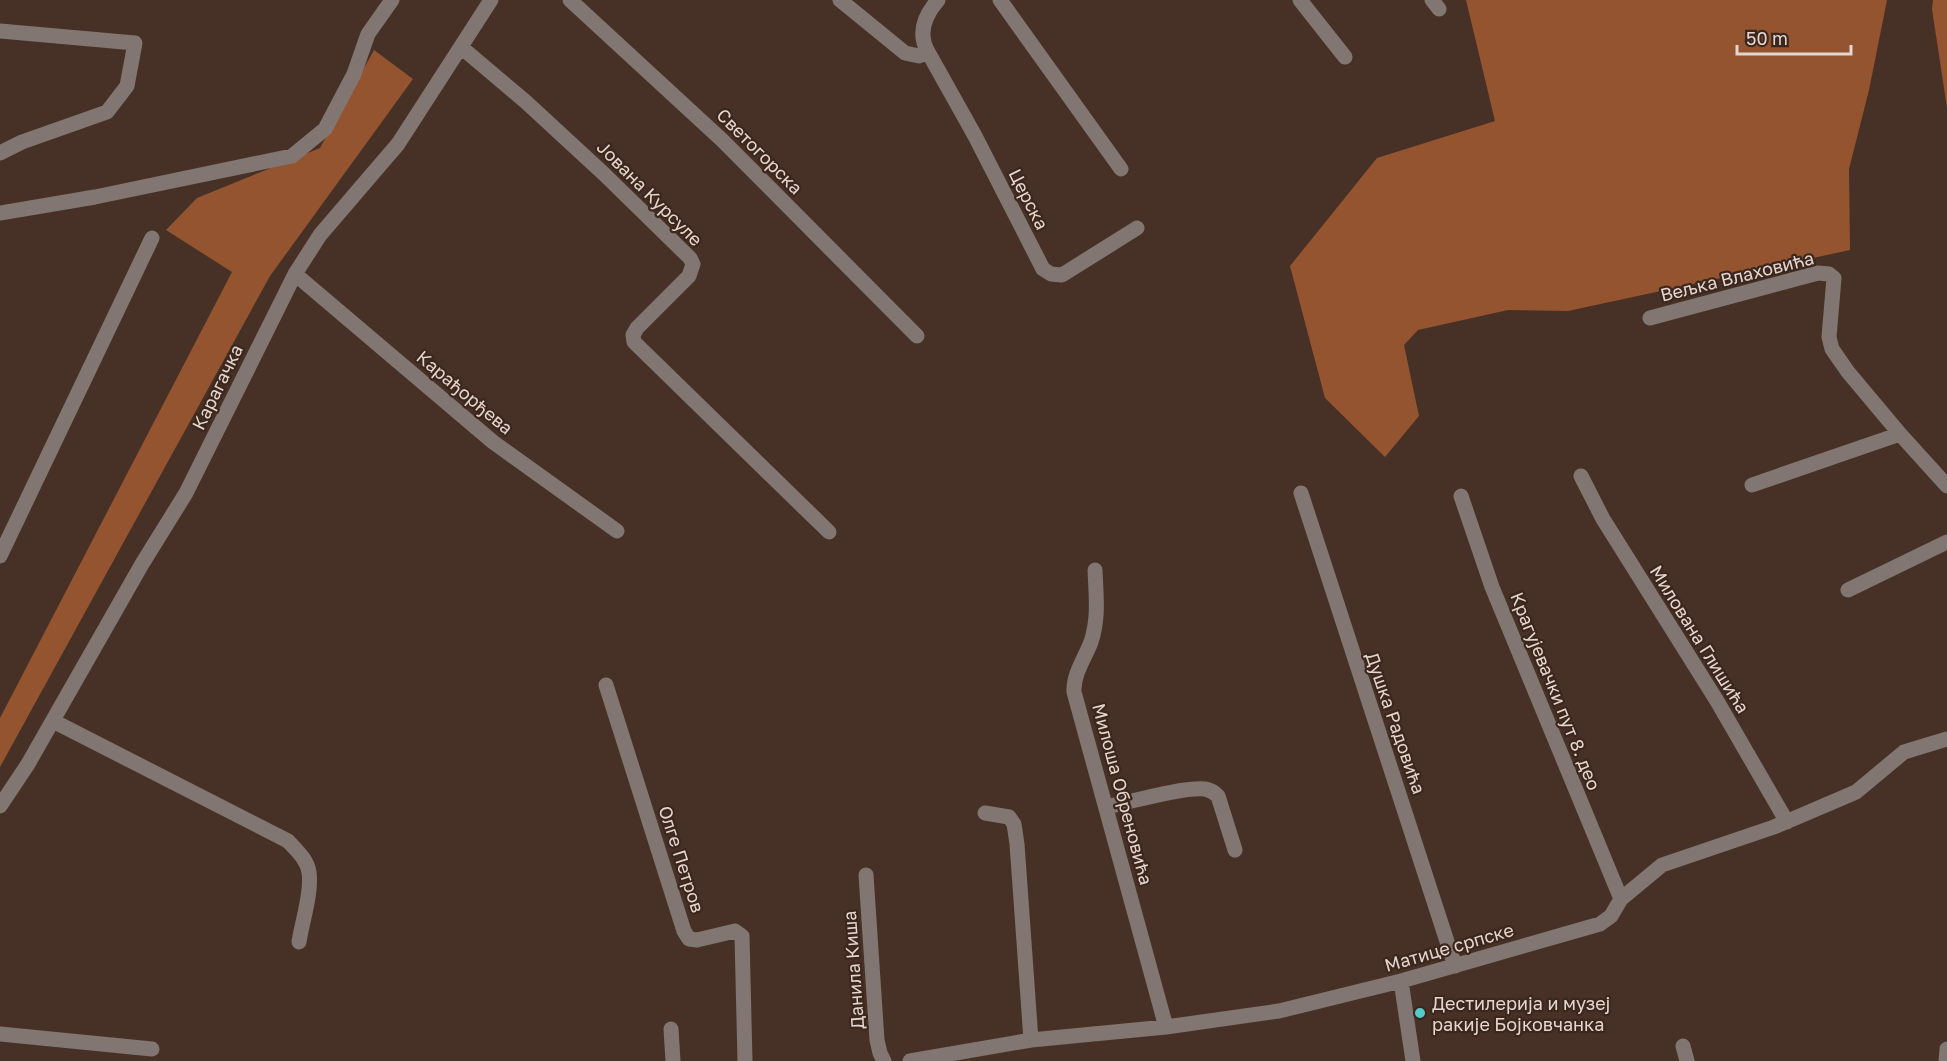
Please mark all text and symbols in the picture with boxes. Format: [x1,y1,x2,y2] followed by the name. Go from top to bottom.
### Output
[1737,18,1851,56] scale bar
[1746,27,1788,49] text: 50 m
[713,104,807,198] street label: Светогорска
[593,136,707,250] street label: Јована Курсуле
[1004,165,1054,233] street label: Церска
[1658,246,1816,306] street label: Вељка Влаховића
[187,341,247,433] street label: Карагачка
[412,345,518,439] street label: Карађорђева
[1646,561,1754,717] street label: Милована Глишића
[1506,589,1606,793] street label: Крагујевачки пут 8. део
[1361,649,1431,797] street label: Душка Радовића
[1088,701,1158,887] street label: Милоша Обреновића
[654,803,710,915] street label: Олге Петров
[838,910,868,1030] street label: Данила Киша
[1382,918,1516,976] street label: Матице српске
[1432,992,1610,1035] place label: Дестилерија и музеј ракије Бојковчанка
[1413,1006,1427,1020] marker: Дестилерија и музеј ракије Бојковчанка

